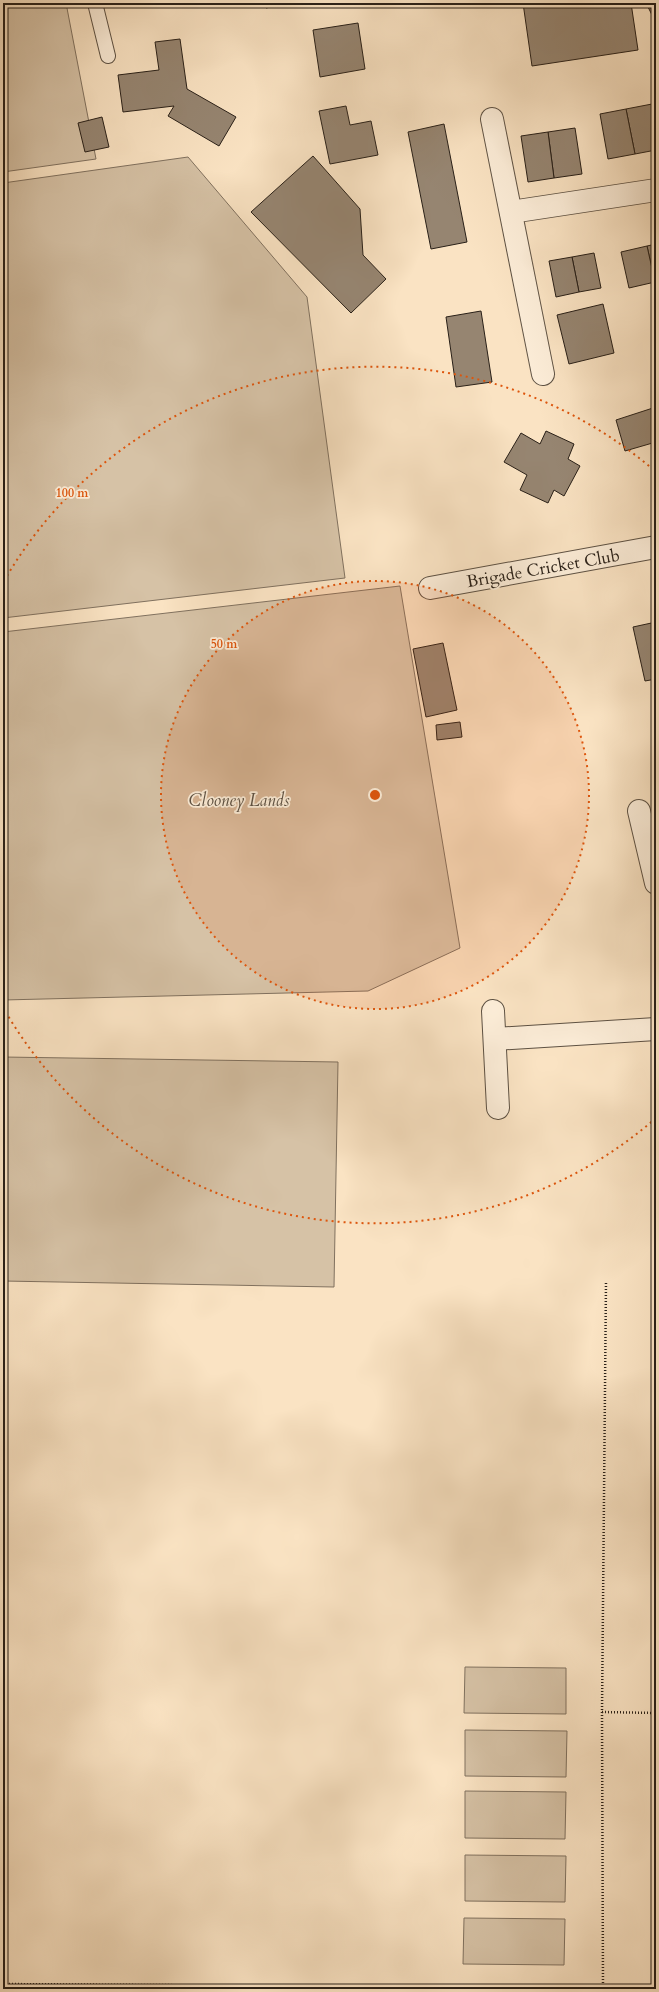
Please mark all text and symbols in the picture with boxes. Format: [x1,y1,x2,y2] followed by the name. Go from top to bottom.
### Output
[56,485,89,501] text: 100 m
[465,544,621,593] street label: Brigade Cricket Club
[211,636,238,652] text: 50 m
[368,788,382,802] centre of rings
[189,789,290,812] park label: Clooney Lands

